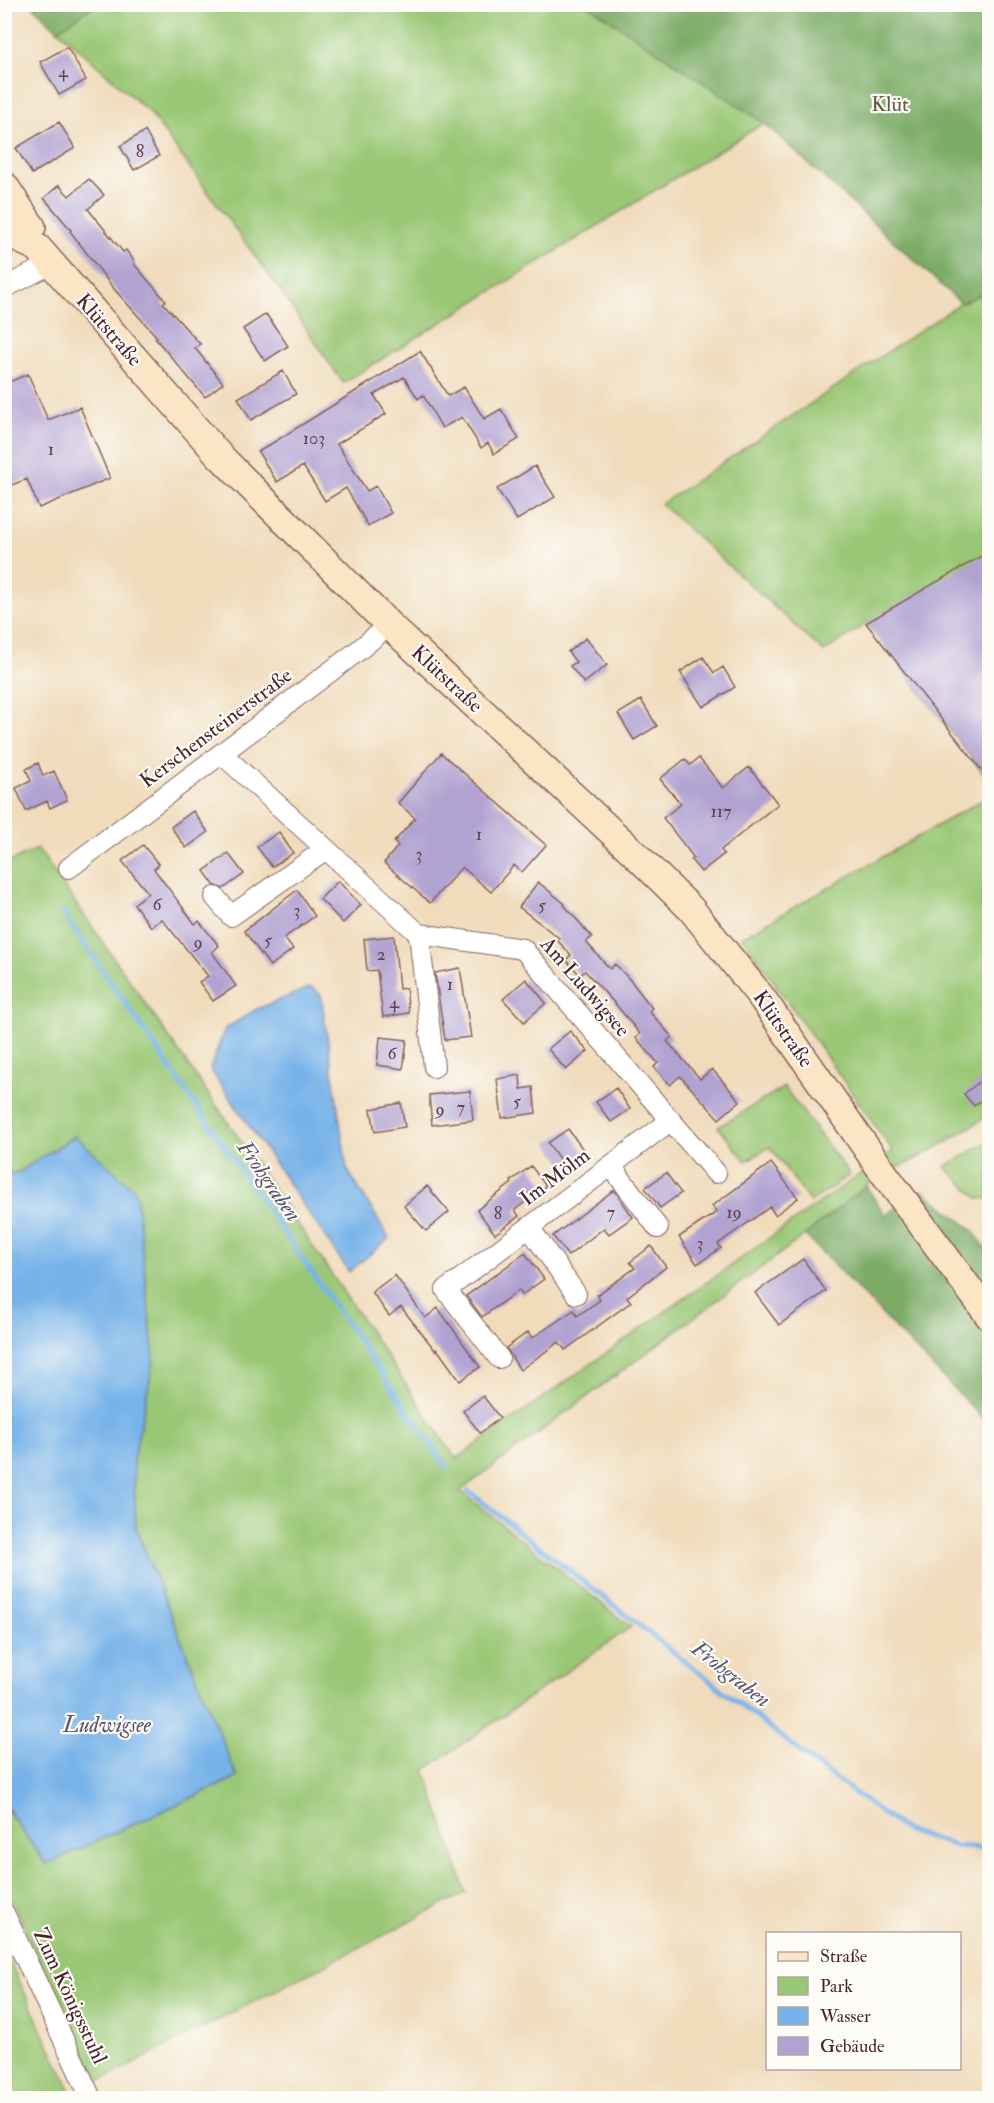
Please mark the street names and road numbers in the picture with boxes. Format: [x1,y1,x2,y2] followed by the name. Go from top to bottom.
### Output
[70,288,148,372] street label: Klütstraße
[406,639,489,719] street label: Klütstraße
[135,662,298,794] street label: Kerschensteinerstraße
[533,931,636,1043] street label: Am Ludwigsee
[747,985,819,1073] street label: Klütstraße
[515,1142,595,1212] street label: Im Mölm
[27,1924,114,2069] street label: Zum Königsstuhl

